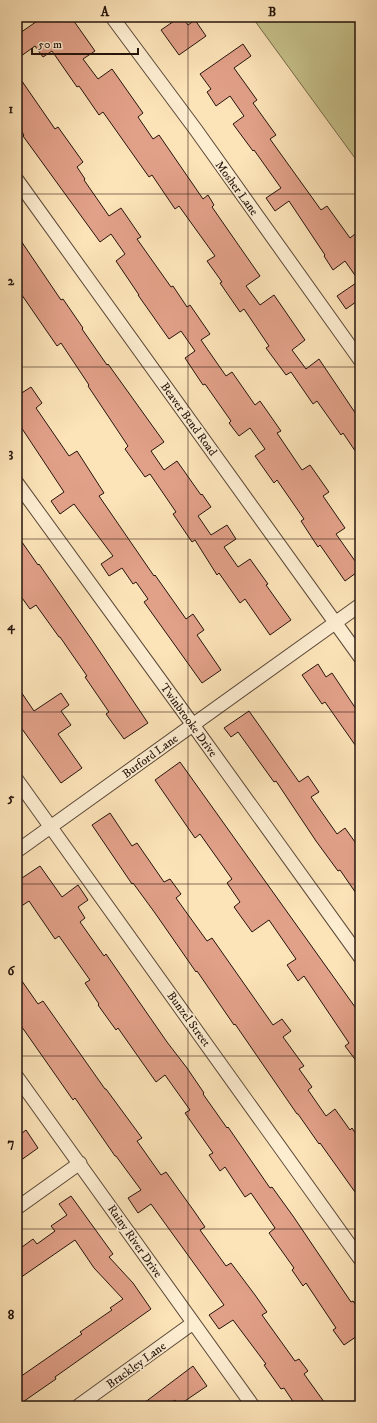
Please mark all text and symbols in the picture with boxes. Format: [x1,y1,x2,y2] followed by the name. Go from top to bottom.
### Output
[100,4,110,20] text: A
[268,4,276,20] text: B
[32,30,138,56] scale bar
[38,37,62,52] text: 50 m
[9,101,14,117] text: 1
[212,158,261,219] street label: Mosher Lane
[8,273,15,289] text: 2
[157,380,220,459] street label: Beaver Bend Road
[9,445,14,461] text: 3
[6,618,15,635] text: 4
[157,680,220,760] street label: Twinbrooke Drive
[119,731,181,782] street label: Burford Lane
[7,790,15,806] text: 5
[8,963,16,979] text: 6
[164,989,214,1050] street label: Bunzel Street
[8,1135,15,1151] text: 7
[104,1202,165,1281] street label: Rainy River Drive
[8,1307,15,1323] text: 8
[104,1339,169,1392] street label: Brackley Lane

